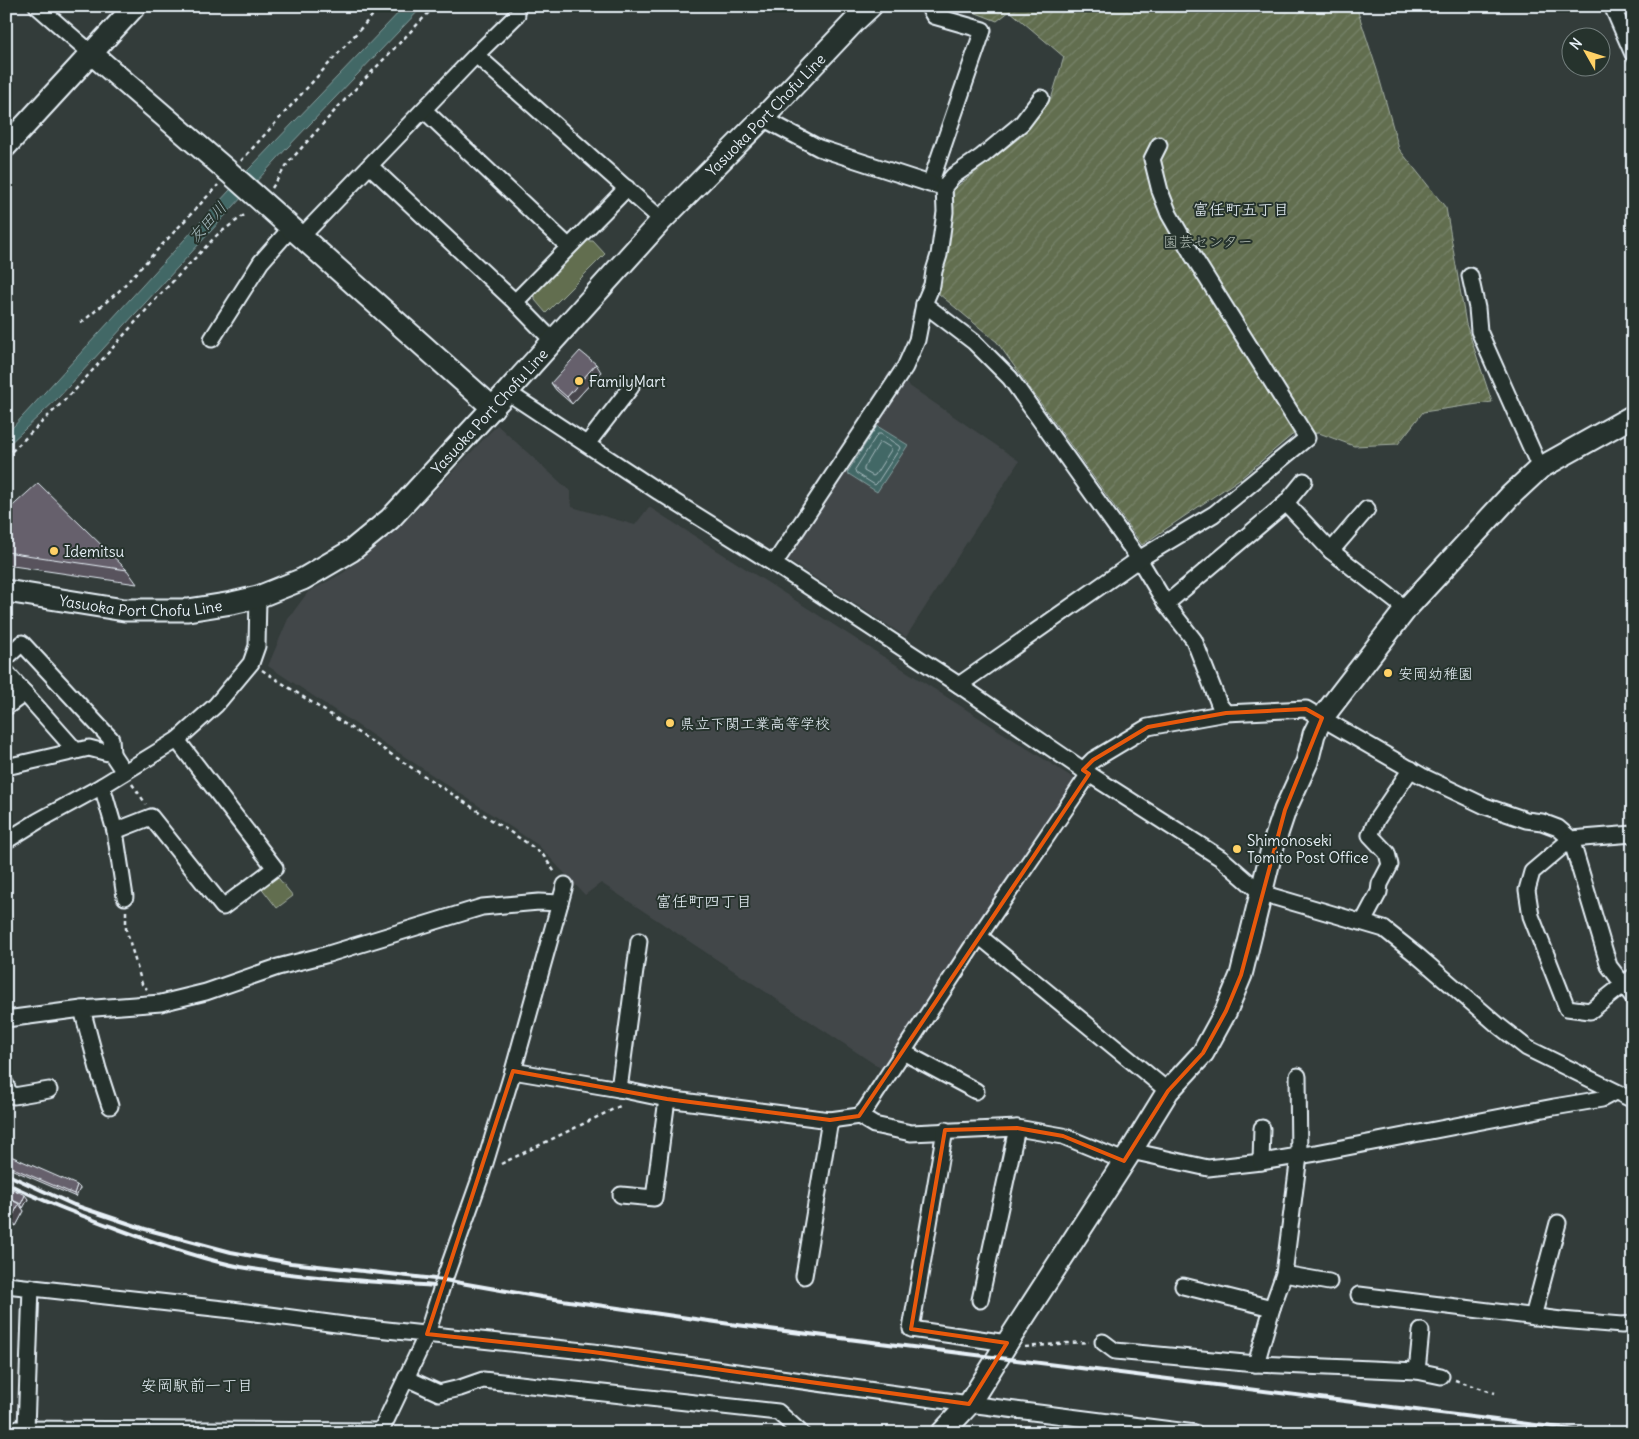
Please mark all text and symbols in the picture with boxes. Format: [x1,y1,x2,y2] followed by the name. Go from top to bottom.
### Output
[1562,28,1612,78] north arrow
[1566,34,1586,53] text: N
[701,49,829,180] street label: Yasuoka Port Chofu Line
[184,197,230,247] water label: 友田川
[1193,199,1289,219] district label: 富任町五丁目
[1163,232,1253,251] park label: 園芸センター
[427,344,552,478] street label: Yasuoka Port Chofu Line
[589,372,666,391] place label: FamilyMart
[573,375,585,387] marker: FamilyMart
[64,542,124,561] place label: Idemitsu
[48,545,60,557] marker: Idemitsu
[58,590,223,620] street label: Yasuoka Port Chofu Line
[1398,664,1473,683] place label: 安岡幼稚園
[1382,667,1394,679] marker: 安岡幼稚園
[680,714,830,733] place label: 県立下関工業高等学校
[664,717,676,729] marker: 県立下関工業高等学校
[1247,831,1369,867] place label: Shimonoseki Tomito Post Office
[1231,843,1243,855] marker: Shimonoseki Tomito Post Office
[656,891,752,911] district label: 富任町四丁目
[141,1375,253,1395] district label: 安岡駅前一丁目

